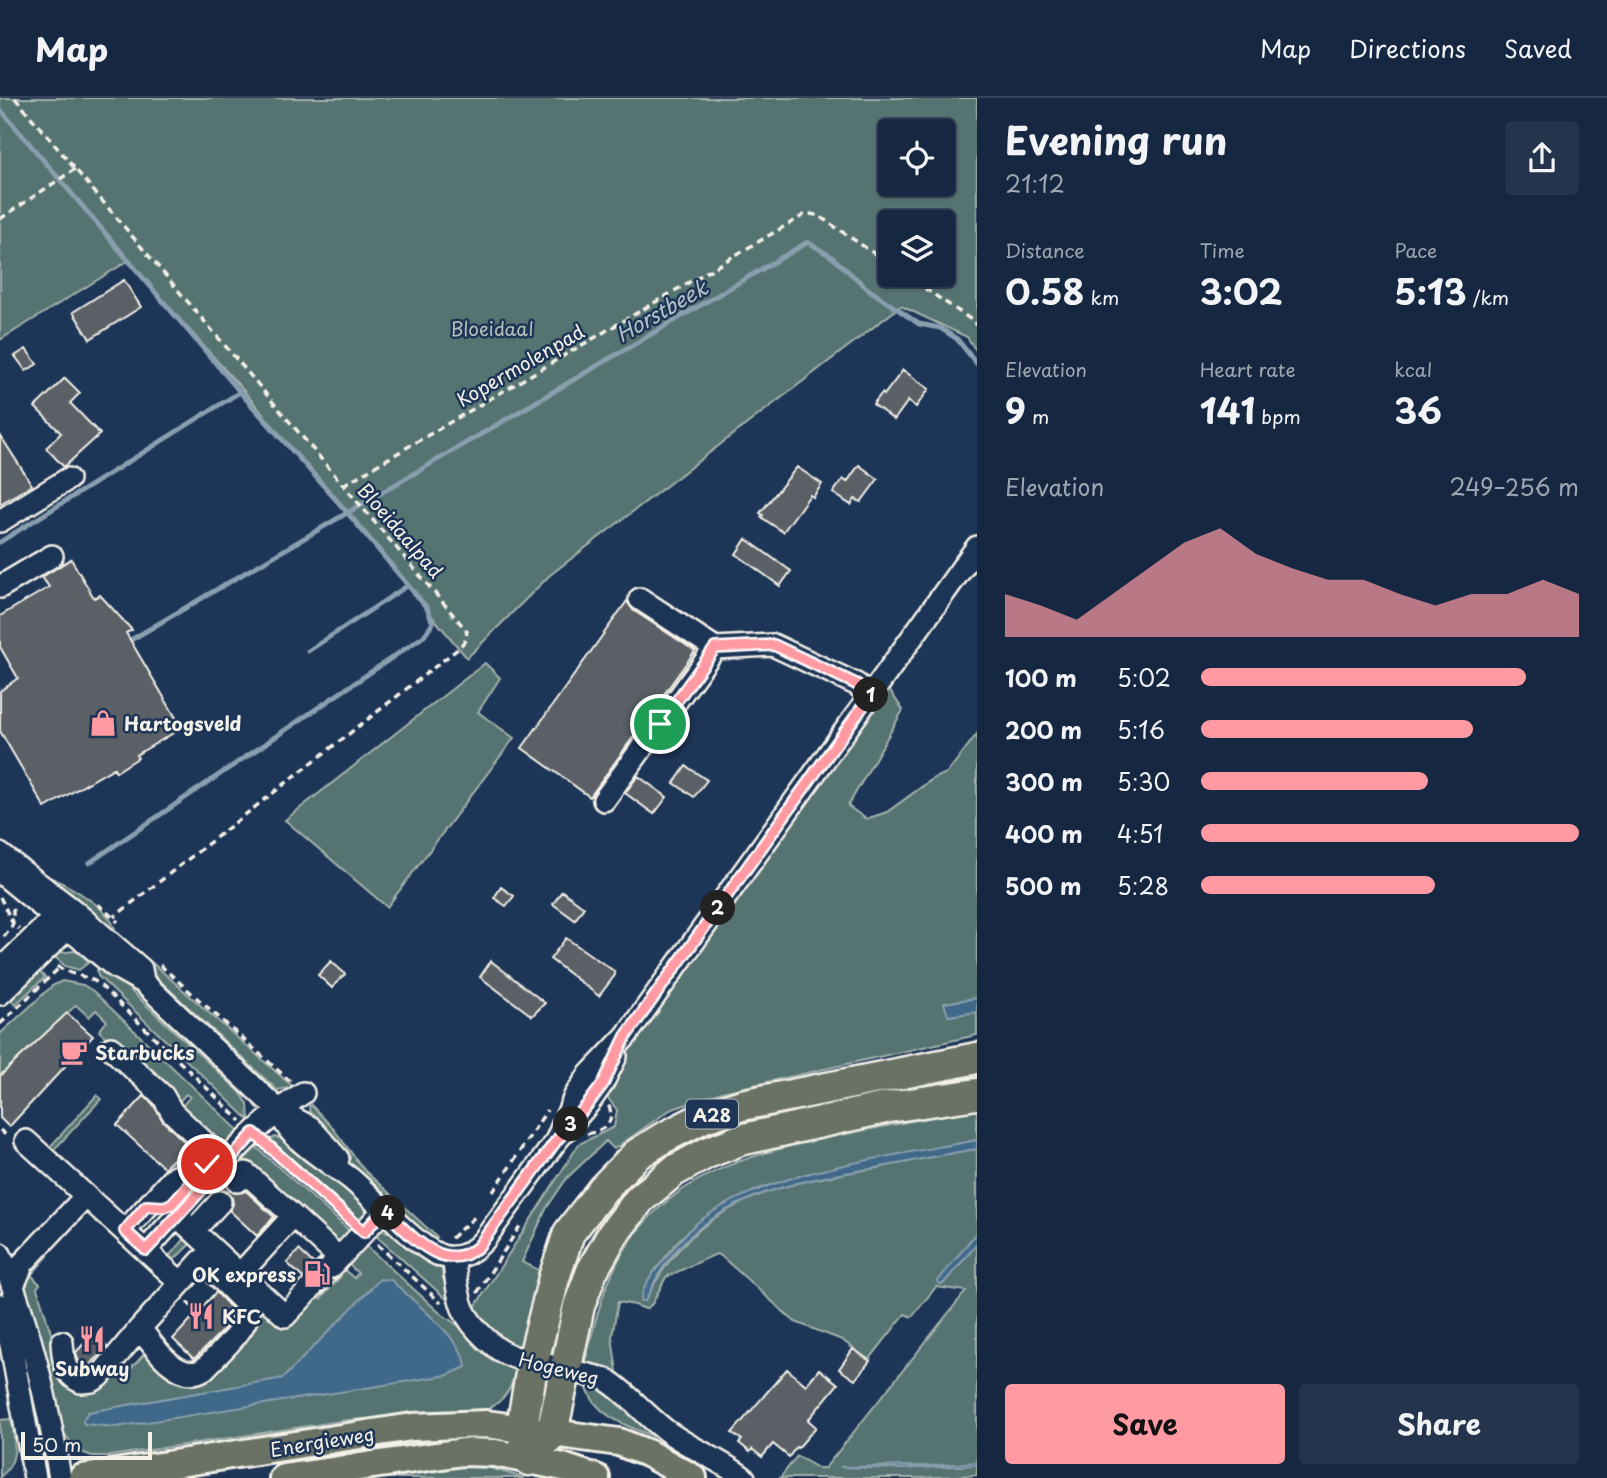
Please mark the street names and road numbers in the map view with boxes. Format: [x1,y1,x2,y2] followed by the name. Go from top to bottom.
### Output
[451,317,590,413] street label: Kopermolenpad
[352,476,450,584] street label: Bloeidaalpad
[686,1099,738,1128] road number: A28
[516,1345,602,1391] street label: Hogeweg
[268,1419,376,1463] street label: Energieweg

